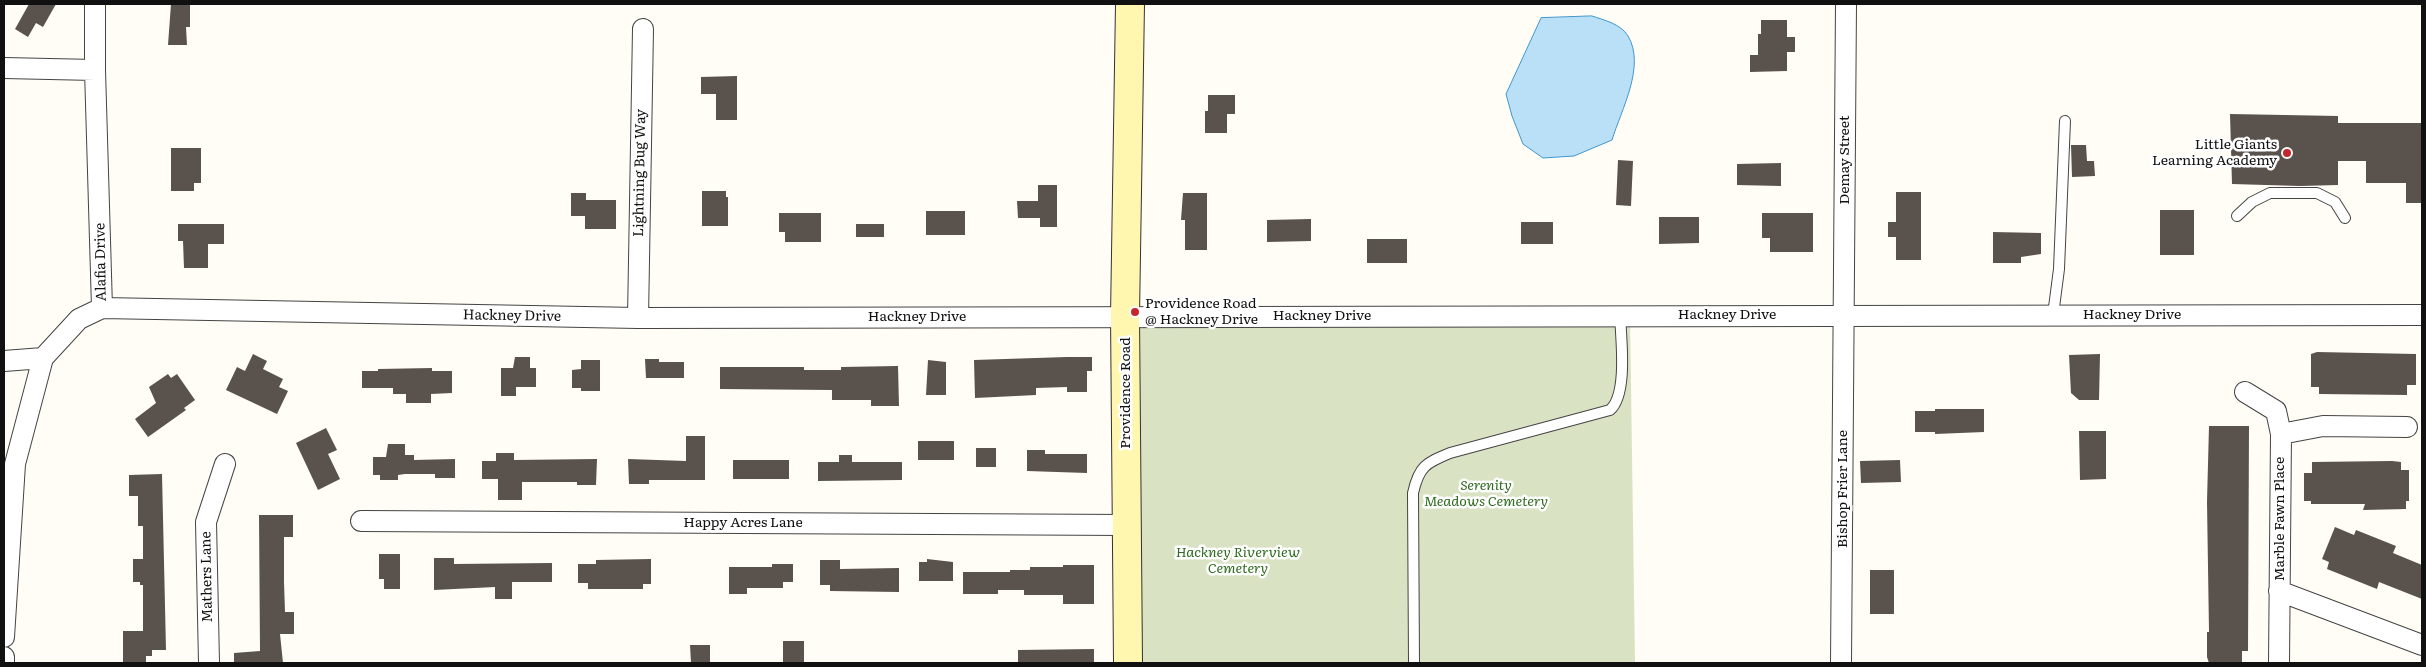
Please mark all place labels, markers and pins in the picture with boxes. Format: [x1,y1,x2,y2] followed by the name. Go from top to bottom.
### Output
[2152,137,2277,170] place label: Little Giants Learning Academy
[2281,147,2293,159] marker: Little Giants Learning Academy
[1145,296,1258,328] place label: Providence Road @ Hackney Drive
[1129,306,1141,318] marker: Providence Road @ Hackney Drive

